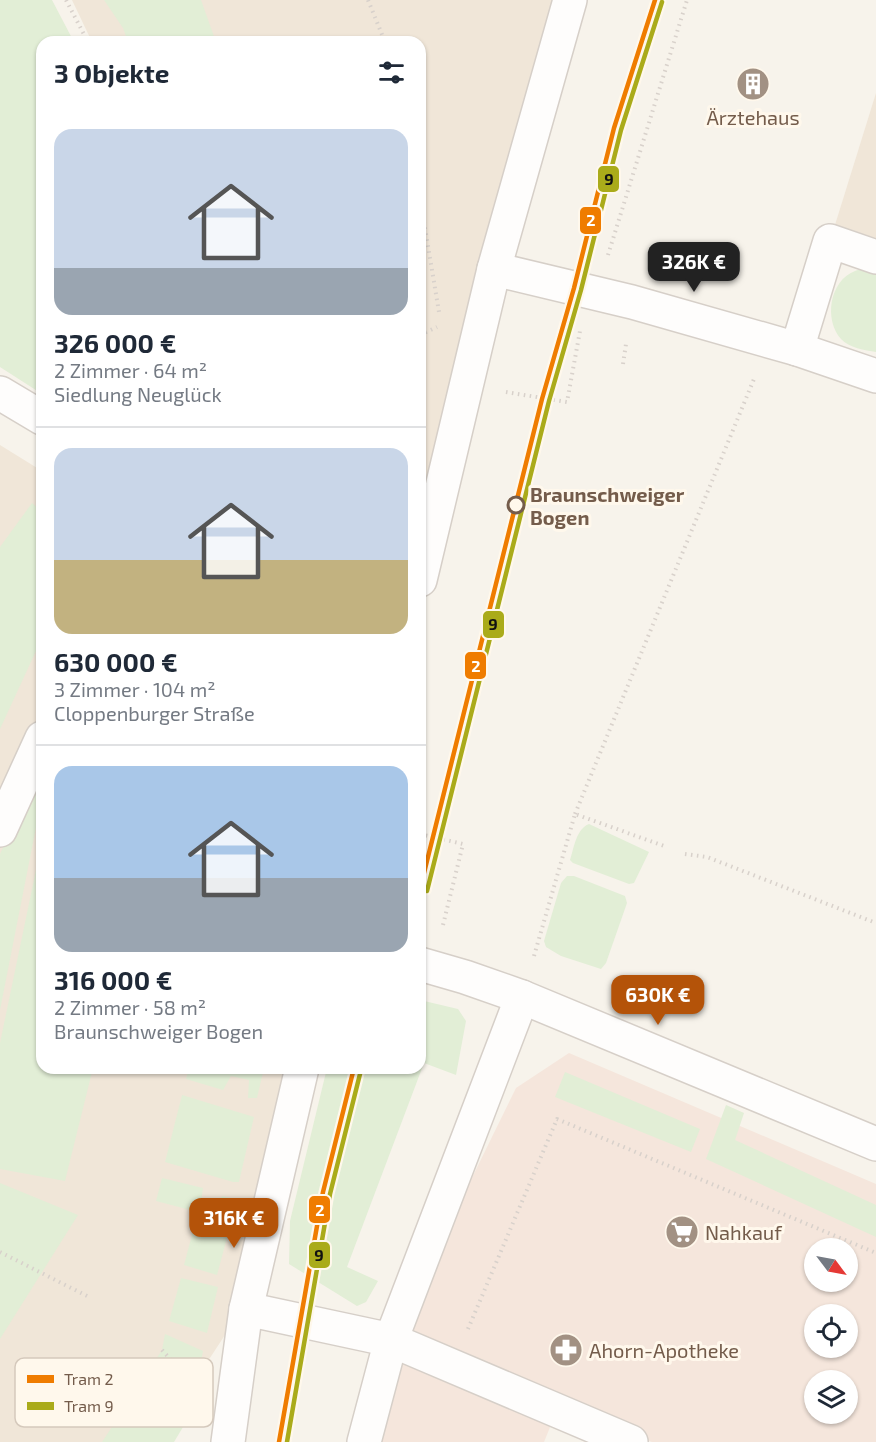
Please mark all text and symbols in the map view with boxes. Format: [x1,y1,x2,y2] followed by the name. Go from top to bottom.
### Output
[375,56,408,89] icon: filters
[54,57,169,88] text: 3 Objekte
[735,66,771,102] building icon: Ärztehaus
[706,105,800,129] place label: Ärztehaus
[597,165,620,193] line badge: 9
[177,168,285,276] icon: home
[604,169,614,188] text: 9
[579,206,602,235] line badge: 2
[586,210,596,229] text: 2
[645,242,743,293] pin: 326K €
[662,249,726,273] text: 326K €
[54,327,176,358] text: 326 000 €
[54,358,207,382] text: 2 Zimmer · 64 m²
[54,382,222,406] text: Siedlung Neuglück
[530,482,685,529] place label: Braunschweiger Bogen
[177,487,285,595] icon: home
[507,496,525,514] marker: Braunschweiger Bogen
[482,610,505,639] line badge: 9
[488,614,498,633] text: 9
[54,646,178,677] text: 630 000 €
[464,651,487,680] line badge: 2
[471,656,481,675] text: 2
[54,677,215,701] text: 3 Zimmer · 104 m²
[54,701,255,725] text: Cloppenburger Straße
[177,805,285,913] icon: home
[54,964,172,995] text: 316 000 €
[609,975,707,1026] pin: 630K €
[625,982,691,1006] text: 630K €
[54,995,206,1019] text: 2 Zimmer · 58 m²
[54,1019,263,1043] text: Braunschweiger Bogen
[308,1195,331,1224] line badge: 2
[185,1198,283,1249] pin: 316K €
[315,1200,325,1219] text: 2
[203,1205,265,1229] text: 316K €
[664,1214,700,1250] supermarket icon: Nahkauf
[705,1220,782,1244] place label: Nahkauf
[804,1238,858,1292] north arrow
[804,1238,858,1424] map controls
[308,1241,331,1269] line badge: 9
[314,1245,324,1264] text: 9
[804,1304,858,1358] button: locate
[548,1332,584,1368] pharmacy icon: Ahorn-Apotheke
[589,1338,739,1362] place label: Ahorn-Apotheke
[15,1358,213,1427] legend
[64,1369,114,1388] text: Tram 2
[804,1370,858,1424] button: layers
[64,1396,114,1415] text: Tram 9

